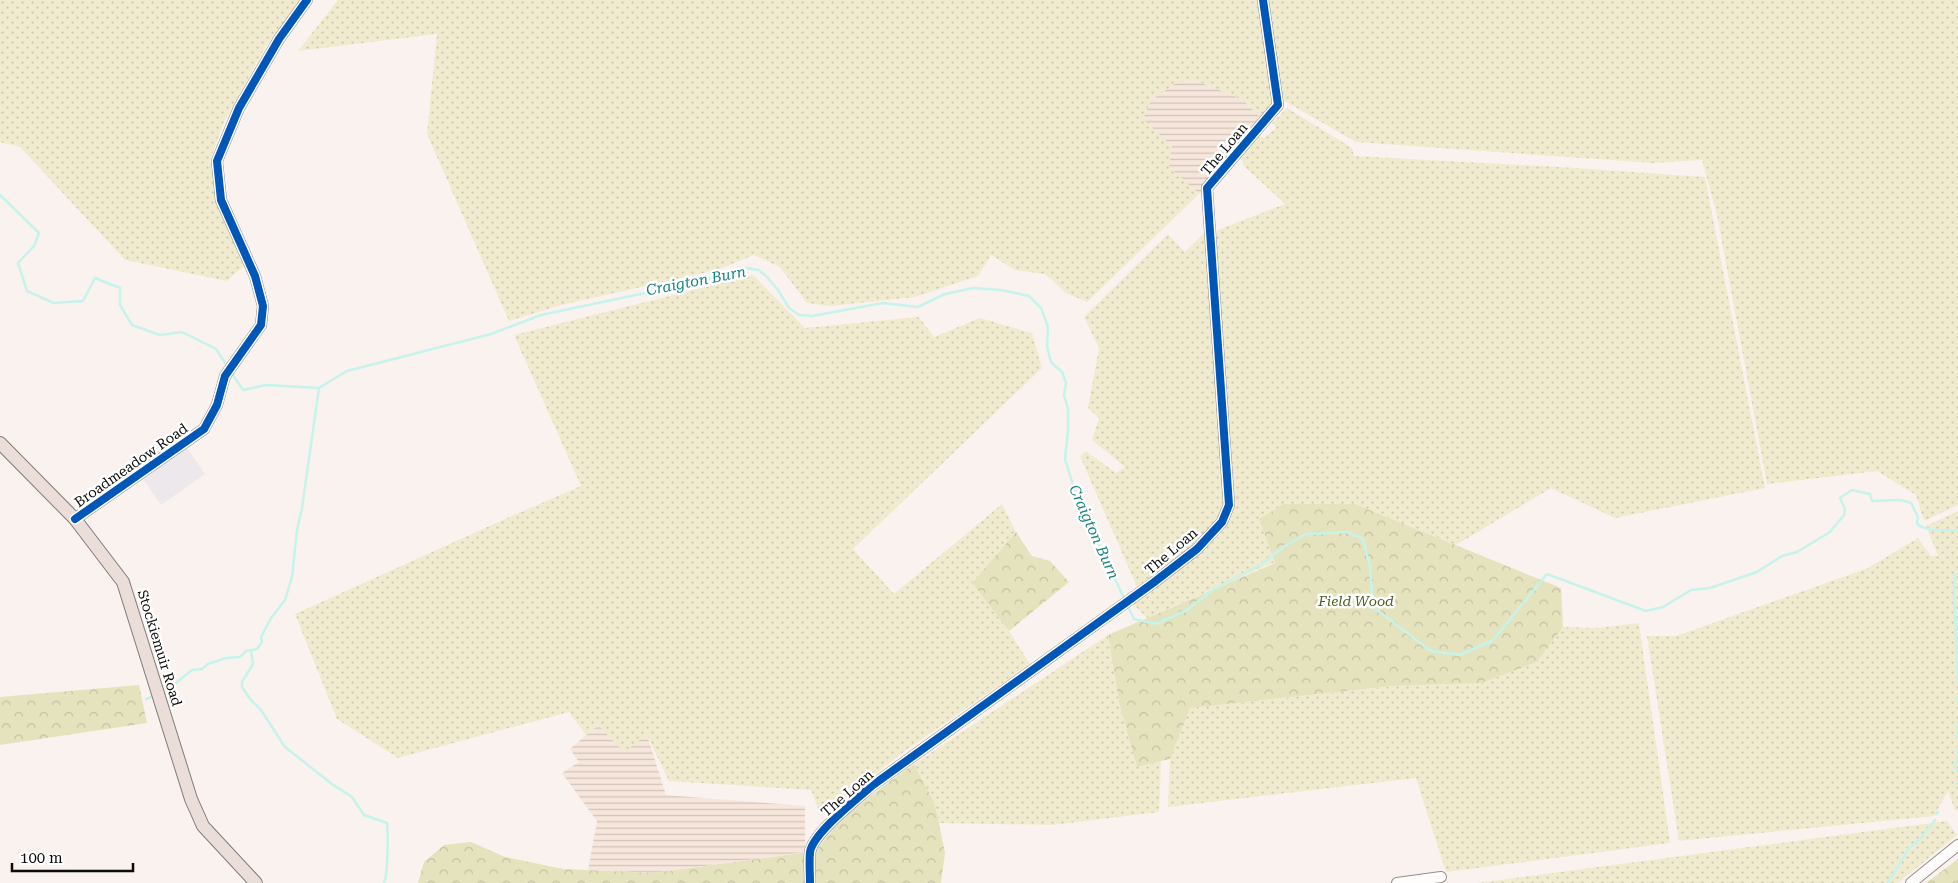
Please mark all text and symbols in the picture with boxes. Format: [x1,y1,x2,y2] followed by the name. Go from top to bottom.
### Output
[1197,120,1251,178] street label: The Loan
[645,263,747,299] water label: Craigton Burn
[71,420,191,510] street label: Broadmeadow Road
[1065,482,1123,582] water label: Craigton Burn
[1142,524,1200,578] street label: The Loan
[135,588,185,708] street label: Stockiemuir Road
[1317,593,1394,609] park label: Field Wood
[818,766,876,820] street label: The Loan
[12,840,134,872] scale bar
[20,849,63,867] text: 100 m

